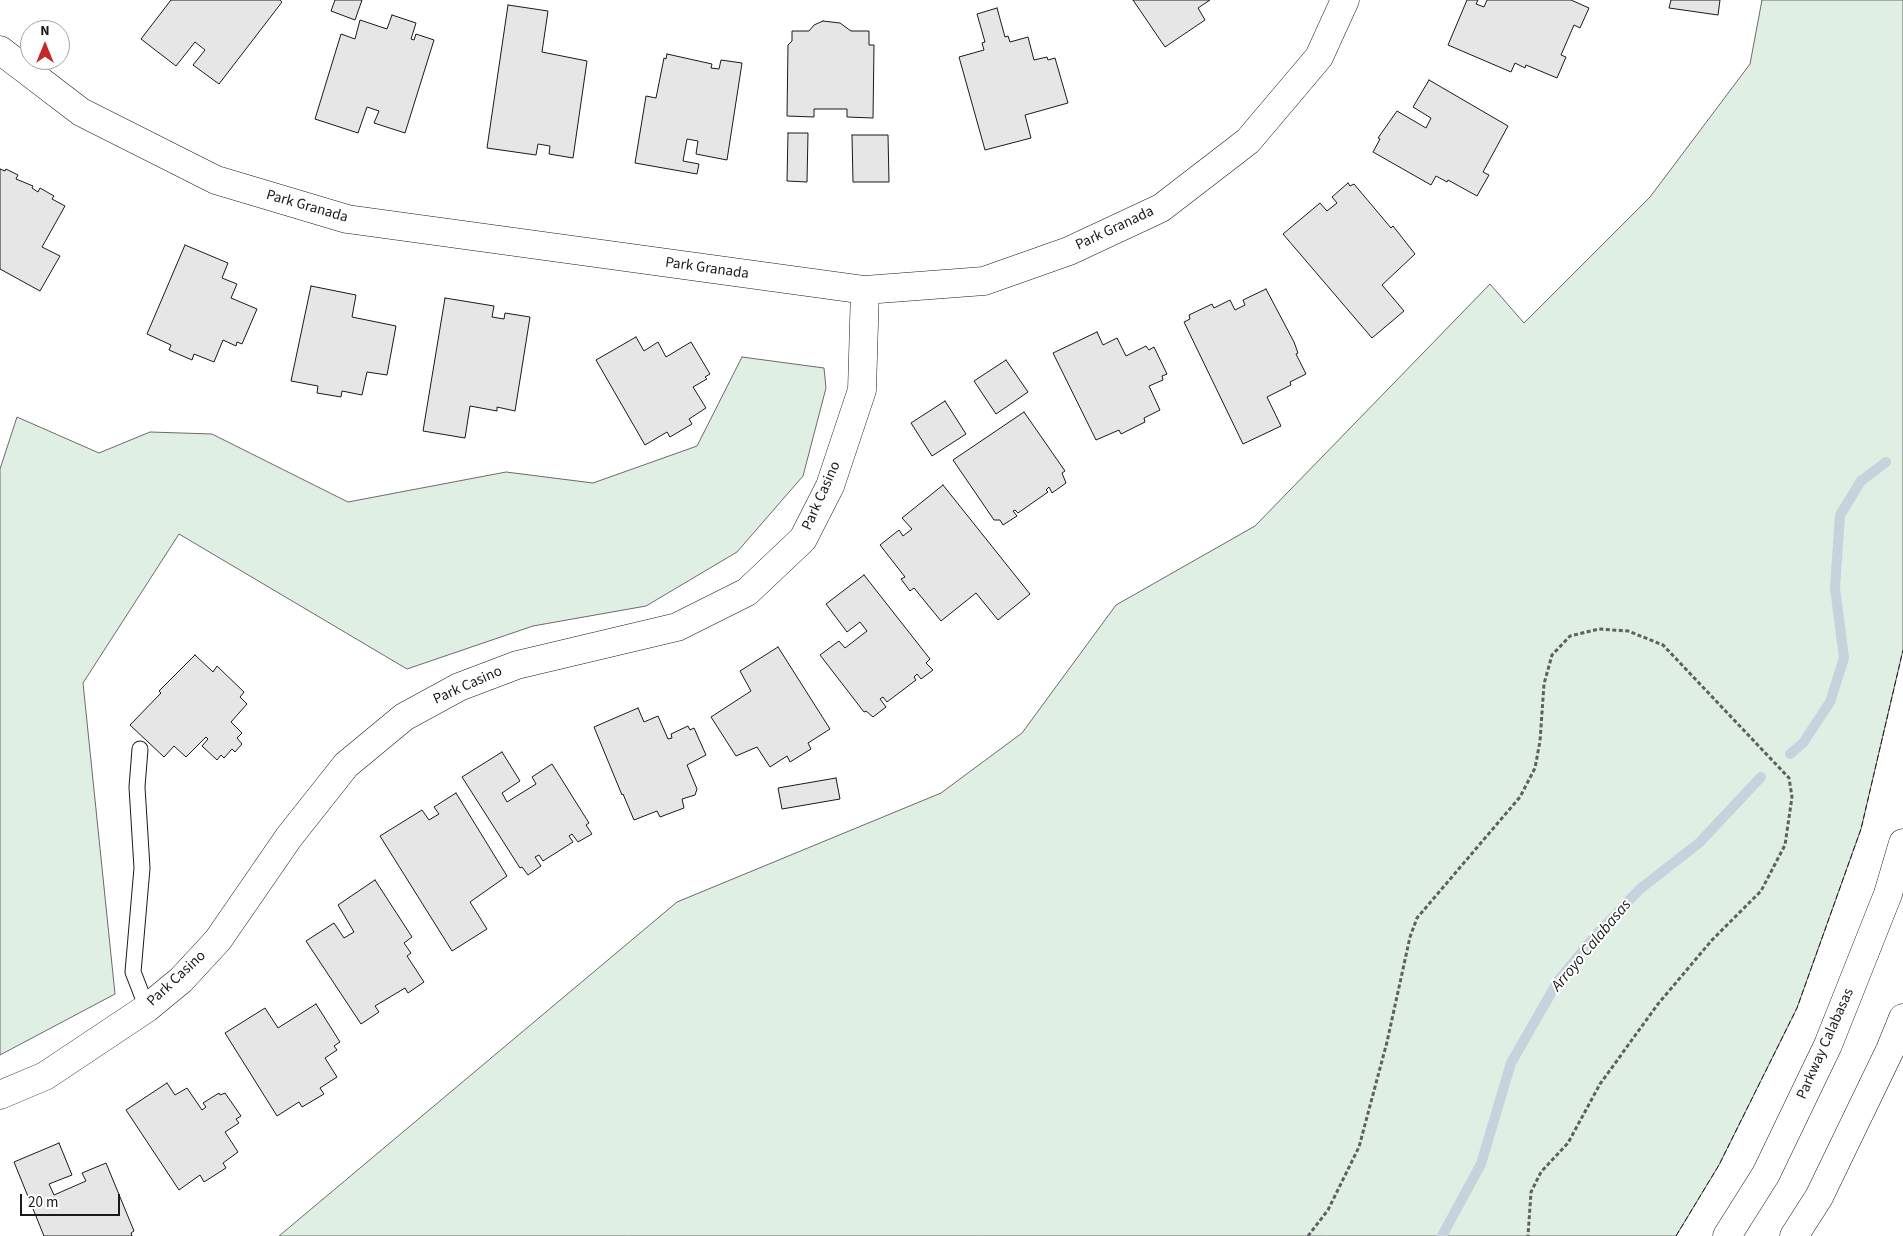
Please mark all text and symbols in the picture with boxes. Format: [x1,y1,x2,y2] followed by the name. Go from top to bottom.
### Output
[20,20,70,70] north arrow
[40,21,50,41] text: N
[264,187,350,227] street label: Park Granada
[1073,203,1157,255] street label: Park Granada
[664,254,750,284] street label: Park Granada
[799,459,845,533] street label: Park Casino
[431,663,505,709] street label: Park Casino
[1548,896,1636,996] water label: Arroyo Calabasas
[144,947,210,1011] street label: Park Casino
[1793,986,1859,1102] street label: Parkway Calabasas
[22,1184,122,1216] scale bar
[28,1192,58,1213] text: 20 m

